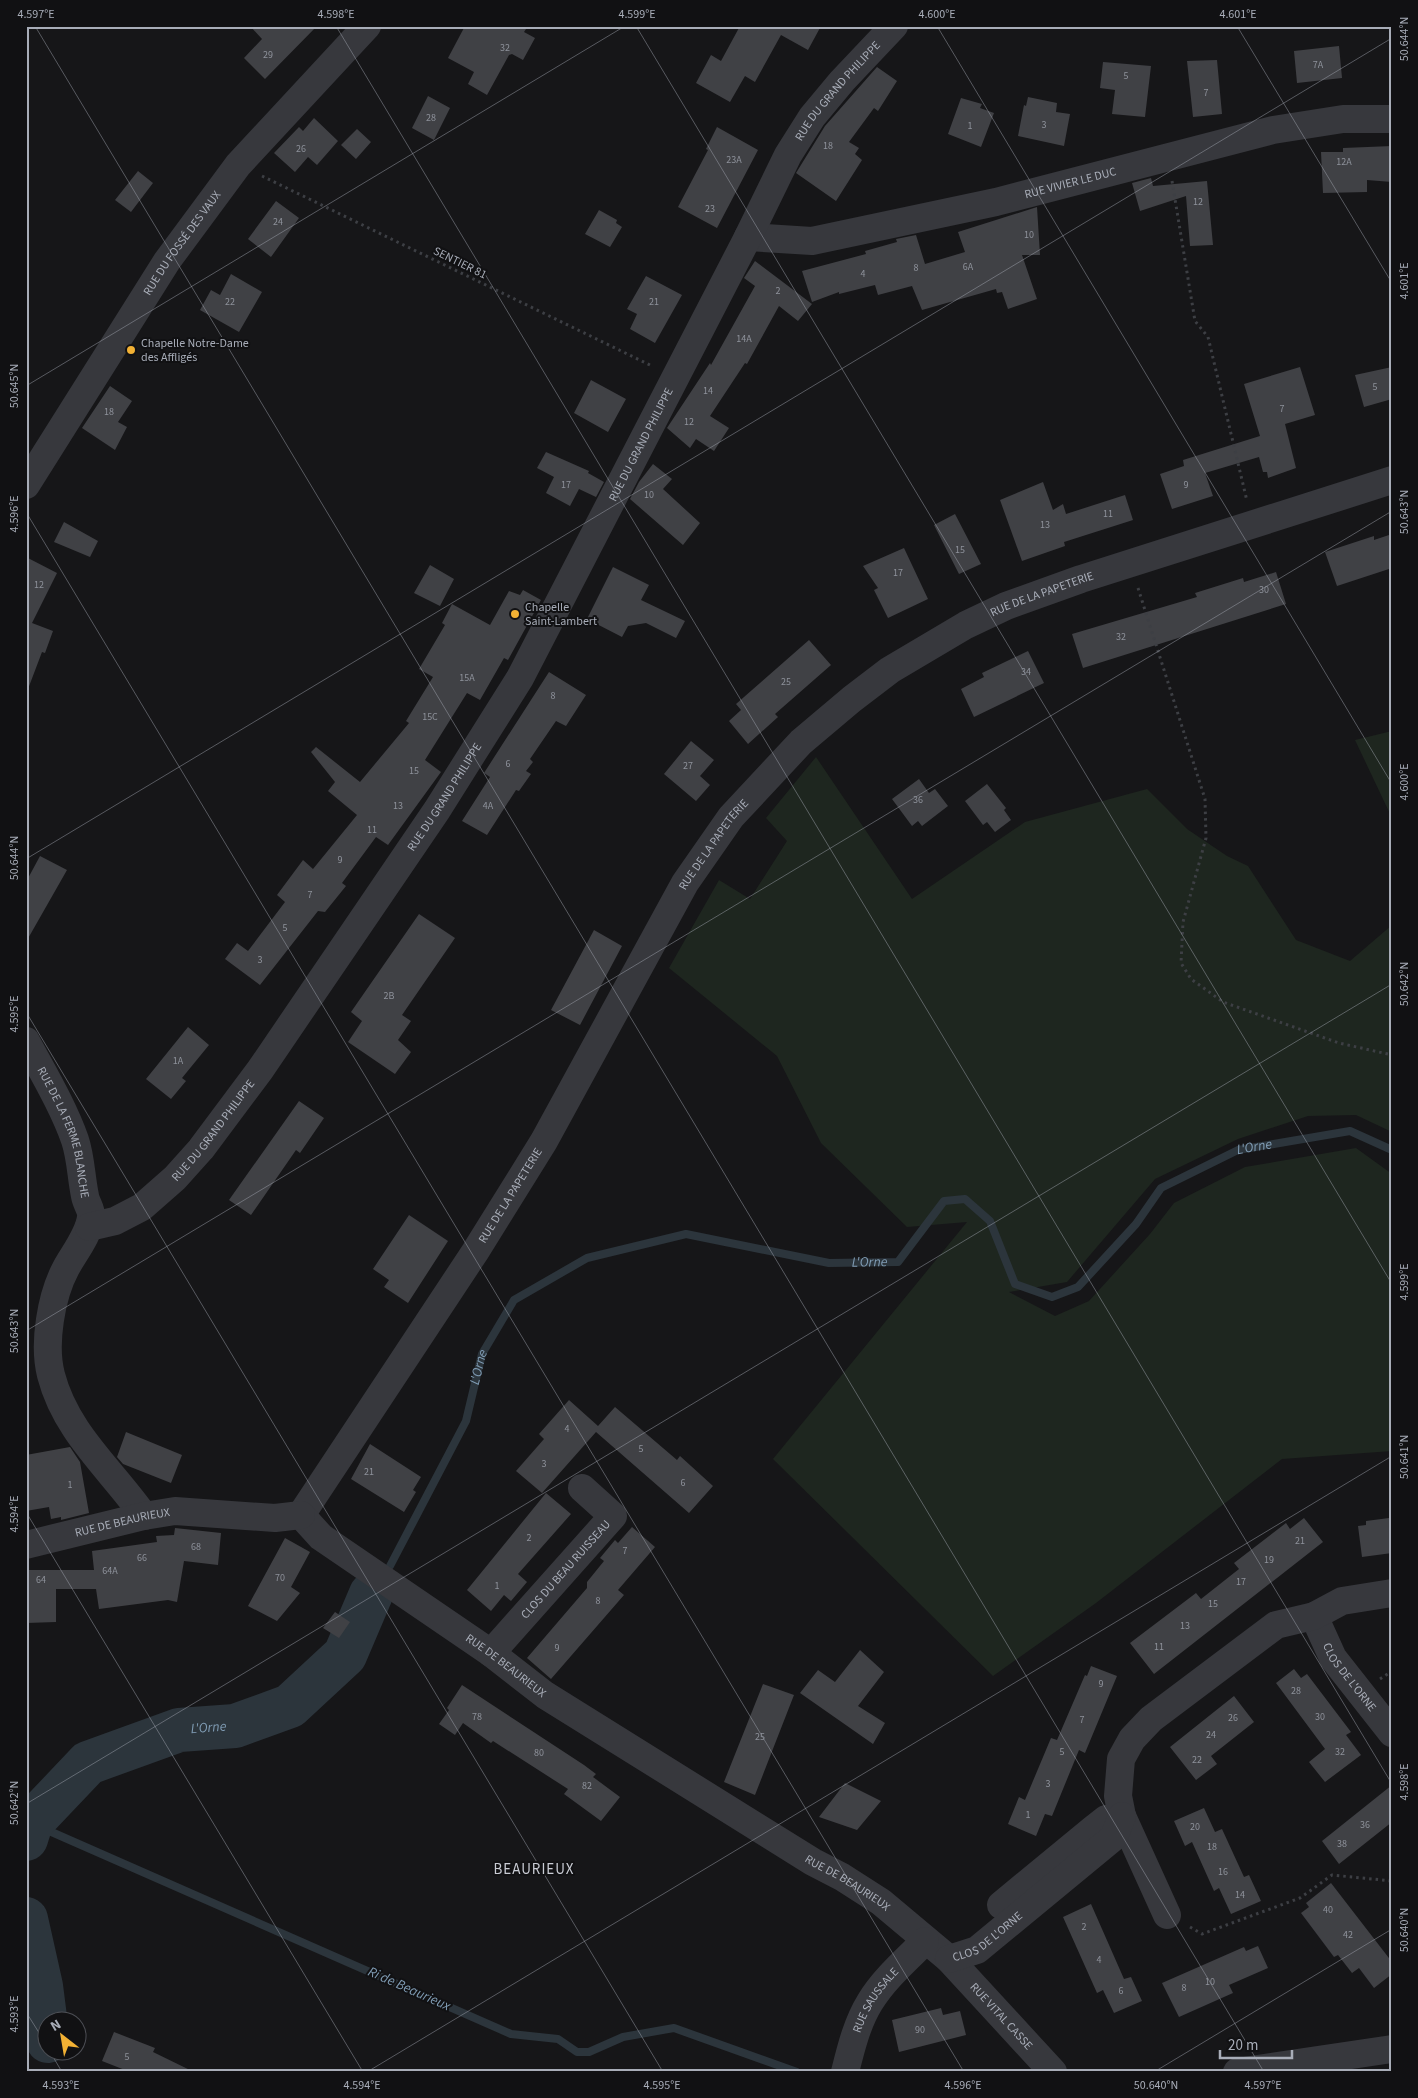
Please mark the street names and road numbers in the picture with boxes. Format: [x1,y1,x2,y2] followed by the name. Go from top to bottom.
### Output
[791,37,884,144] street label: RUE DU GRAND PHILIPPE
[1023,163,1118,203] street label: RUE VIVIER LE DUC
[139,187,225,299] street label: RUE DU FOSSÉ DES VAUX
[430,243,490,283] street label: SENTIER 81
[604,385,677,504] street label: RUE DU GRAND PHILIPPE
[987,567,1096,621] street label: RUE DE LA PAPETERIE
[403,740,486,854] street label: RUE DU GRAND PHILIPPE
[674,795,752,893] street label: RUE DE LA PAPETERIE
[33,1064,94,1200] street label: RUE DE LA FERME BLANCHE
[167,1076,259,1185] street label: RUE DU GRAND PHILIPPE
[474,1145,546,1246] street label: RUE DE LA PAPETERIE
[73,1503,171,1541] street label: RUE DE BEAURIEUX
[517,1516,614,1623] street label: CLOS DU BEAU RUISSEAU
[462,1630,550,1701] street label: RUE DE BEAURIEUX
[1319,1640,1380,1715] street label: CLOS DE L'ORNE
[802,1850,894,1915] street label: RUE DE BEAURIEUX
[950,1907,1026,1966] street label: CLOS DE L'ORNE
[848,1964,902,2035] street label: RUE SAUSSALE
[966,1979,1037,2053] street label: RUE VITAL CASSE

